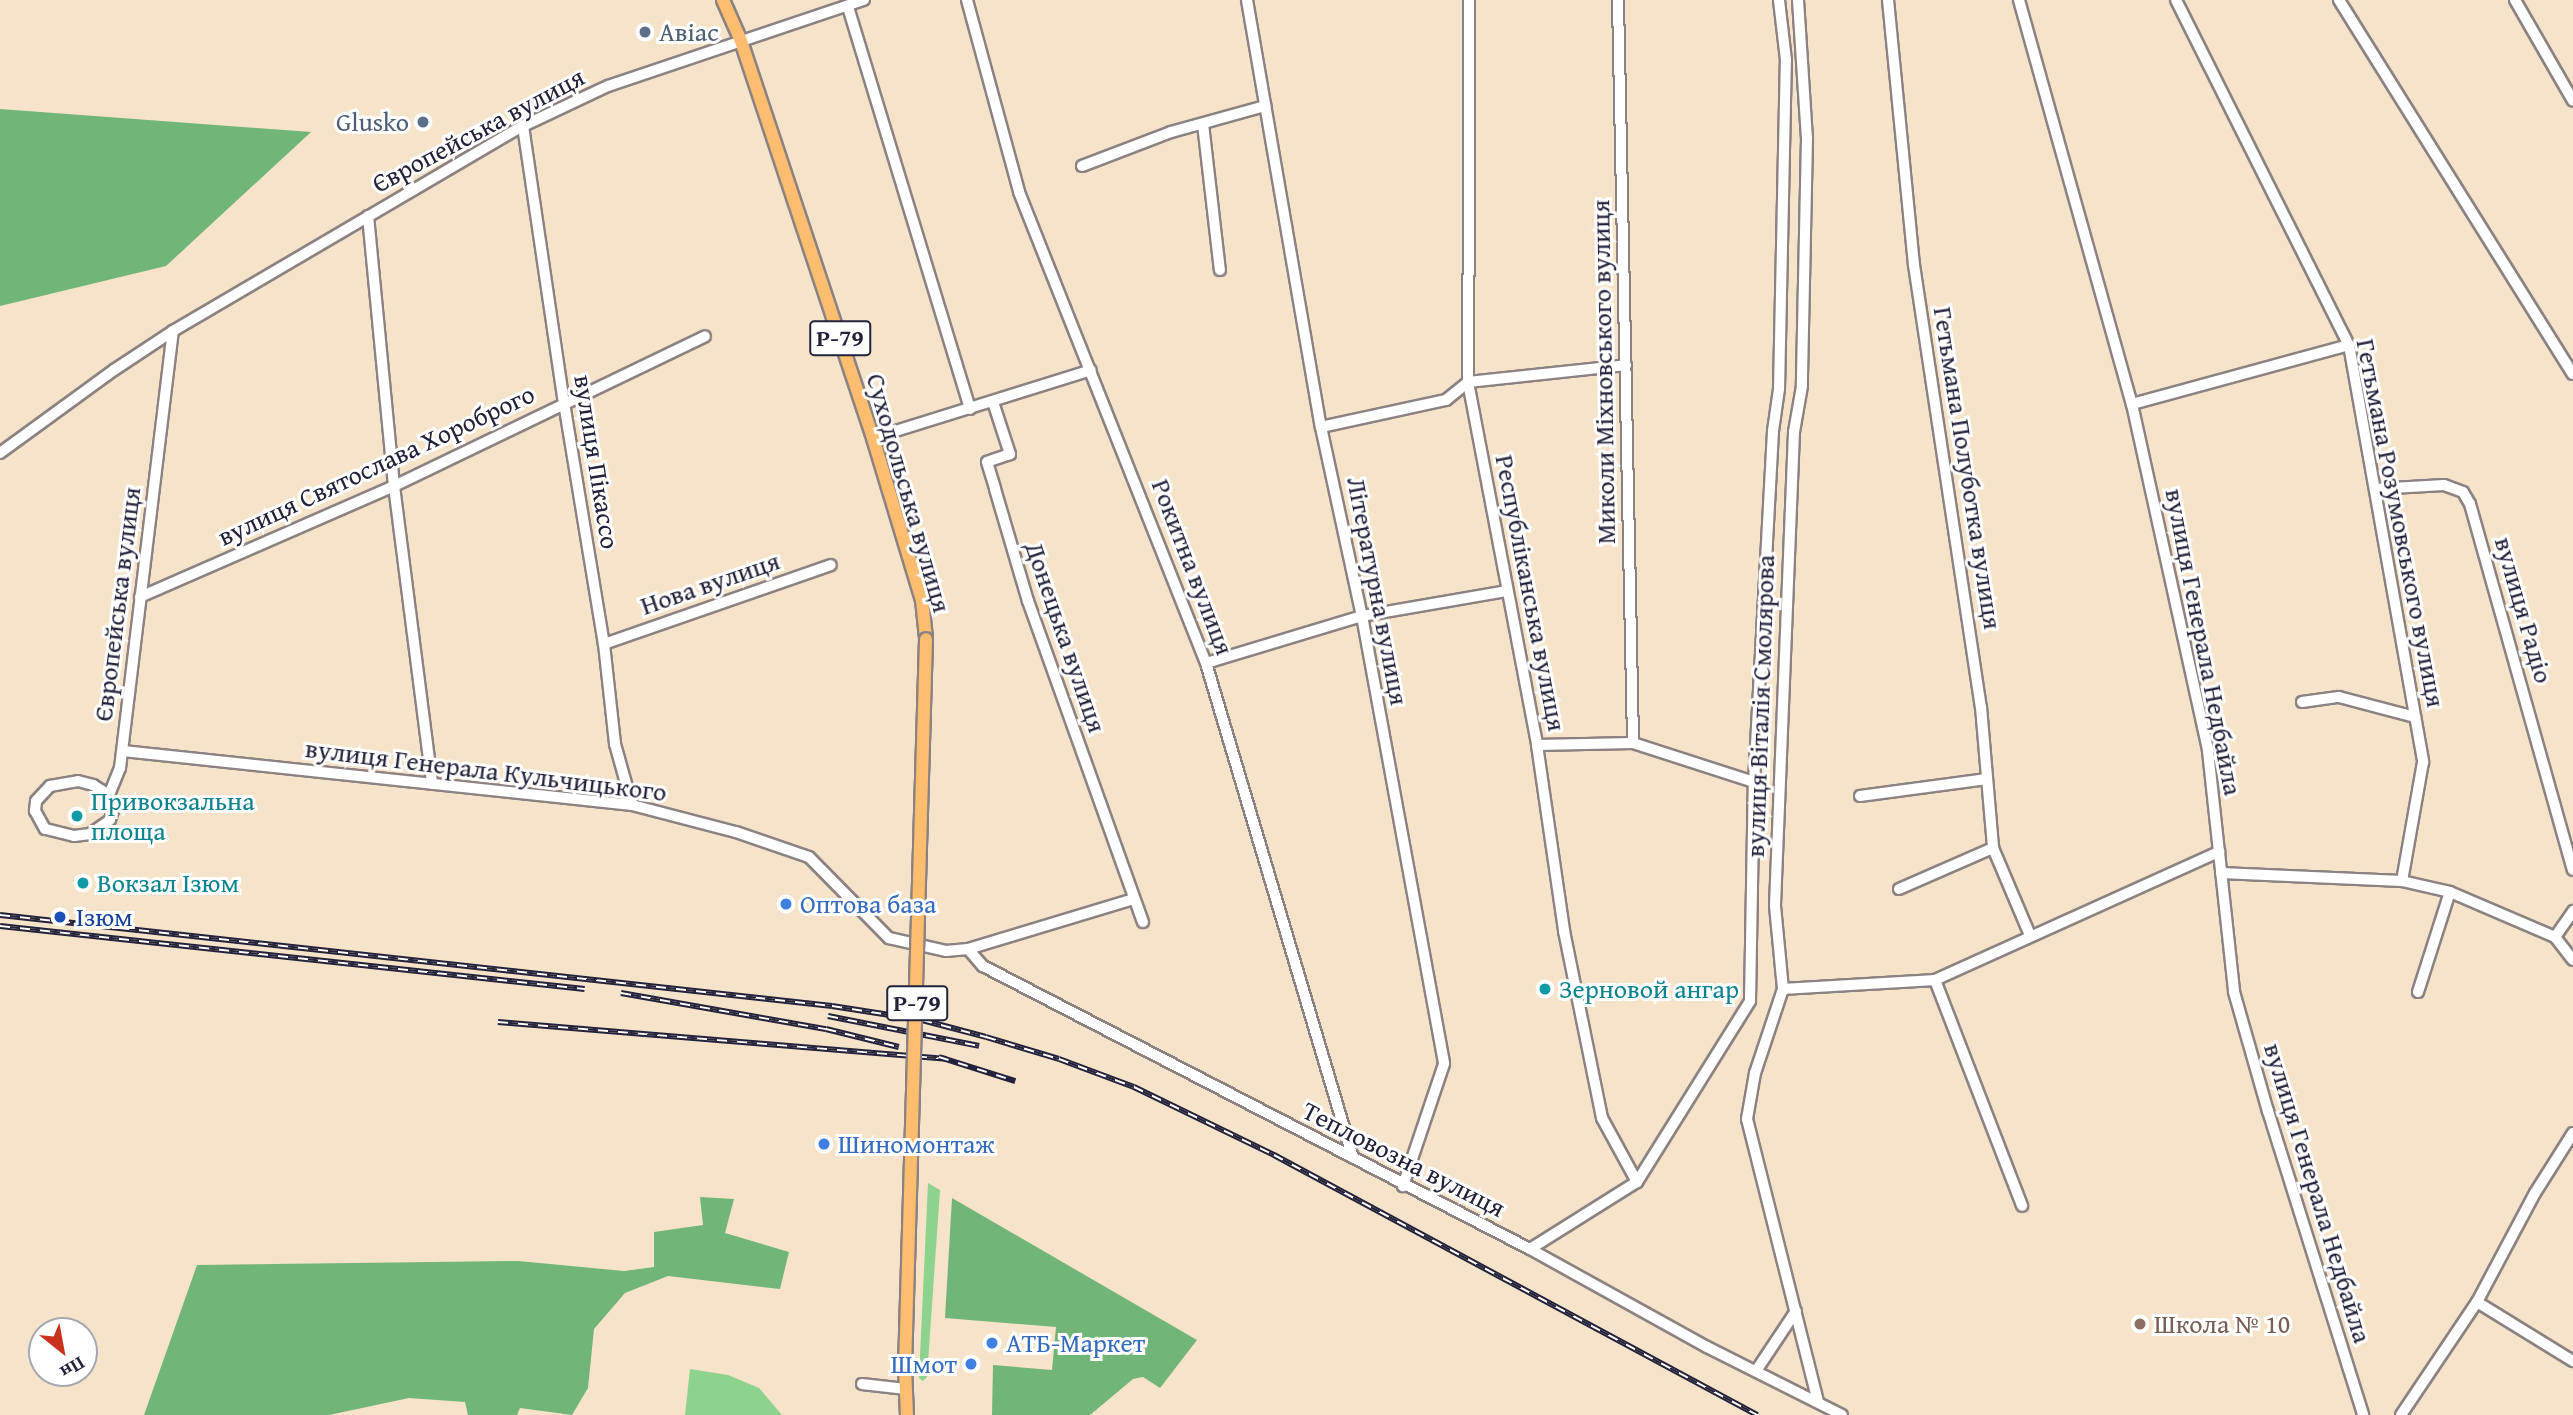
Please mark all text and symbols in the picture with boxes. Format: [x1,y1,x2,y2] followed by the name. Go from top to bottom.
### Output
[659,16,719,48] place label: Авіас
[637,24,653,40] marker: Авіас
[367,61,589,199] street label: Європейська вулиця
[336,106,409,138] place label: Glusko
[415,114,431,130] marker: Glusko
[1584,199,1622,545] street label: Миколи Міхновського вулиця
[1927,305,2009,631] street label: Гетьмана Полуботка вулиця
[808,318,872,358] road number: Р-79
[2350,336,2452,710] street label: Гетьмана Розумовського вулиця
[860,370,958,616] street label: Суходольська вулиця
[568,373,626,551] street label: вулиця Пікассо
[213,378,539,552] street label: вулиця Святослава Хороброго
[1489,452,1573,734] street label: Республіканська вулиця
[1341,474,1415,708] street label: Літературна вулиця
[1145,475,1241,659] street label: Рокитна вулиця
[87,485,147,723] street label: Європейська вулиця
[2159,486,2249,798] street label: вулиця Генерала Недбайла
[2488,533,2560,687] street label: вулиця Радіо
[1019,538,1113,736] street label: Донецька вулиця
[636,545,784,621] street label: Нова вулиця
[1739,554,1781,858] street label: вулиця Віталія Смолярова
[304,732,668,808] street label: вулиця Генерала Кульчицького
[91,785,255,846] place label: Привокзальна площа
[69,808,85,824] marker: Привокзальна площа
[97,867,239,899] place label: Вокзал Ізюм
[75,875,91,891] marker: Вокзал Ізюм
[800,888,936,920] place label: Оптова база
[778,896,794,912] marker: Оптова база
[76,901,133,933] place label: Ізюм
[50,907,70,927] marker: Ізюм
[1559,973,1739,1005] place label: Зерновой ангар
[1537,981,1553,997] marker: Зерновой ангар
[886,982,948,1023] road number: Р-79
[2258,1039,2378,1347] street label: вулиця Генерала Недбайла
[1298,1094,1510,1224] street label: Тепловозна вулиця
[838,1128,994,1160] place label: Шиномонтаж
[816,1136,832,1152] marker: Шиномонтаж
[2154,1308,2290,1340] place label: Школа № 10
[2132,1316,2148,1332] marker: Школа № 10
[28,1317,98,1387] north arrow
[1006,1327,1145,1359] place label: АТБ-Маркет
[984,1335,1000,1351] marker: АТБ-Маркет
[891,1348,957,1380] place label: Шмот
[55,1350,90,1387] text: Пн
[963,1356,979,1372] marker: Шмот

